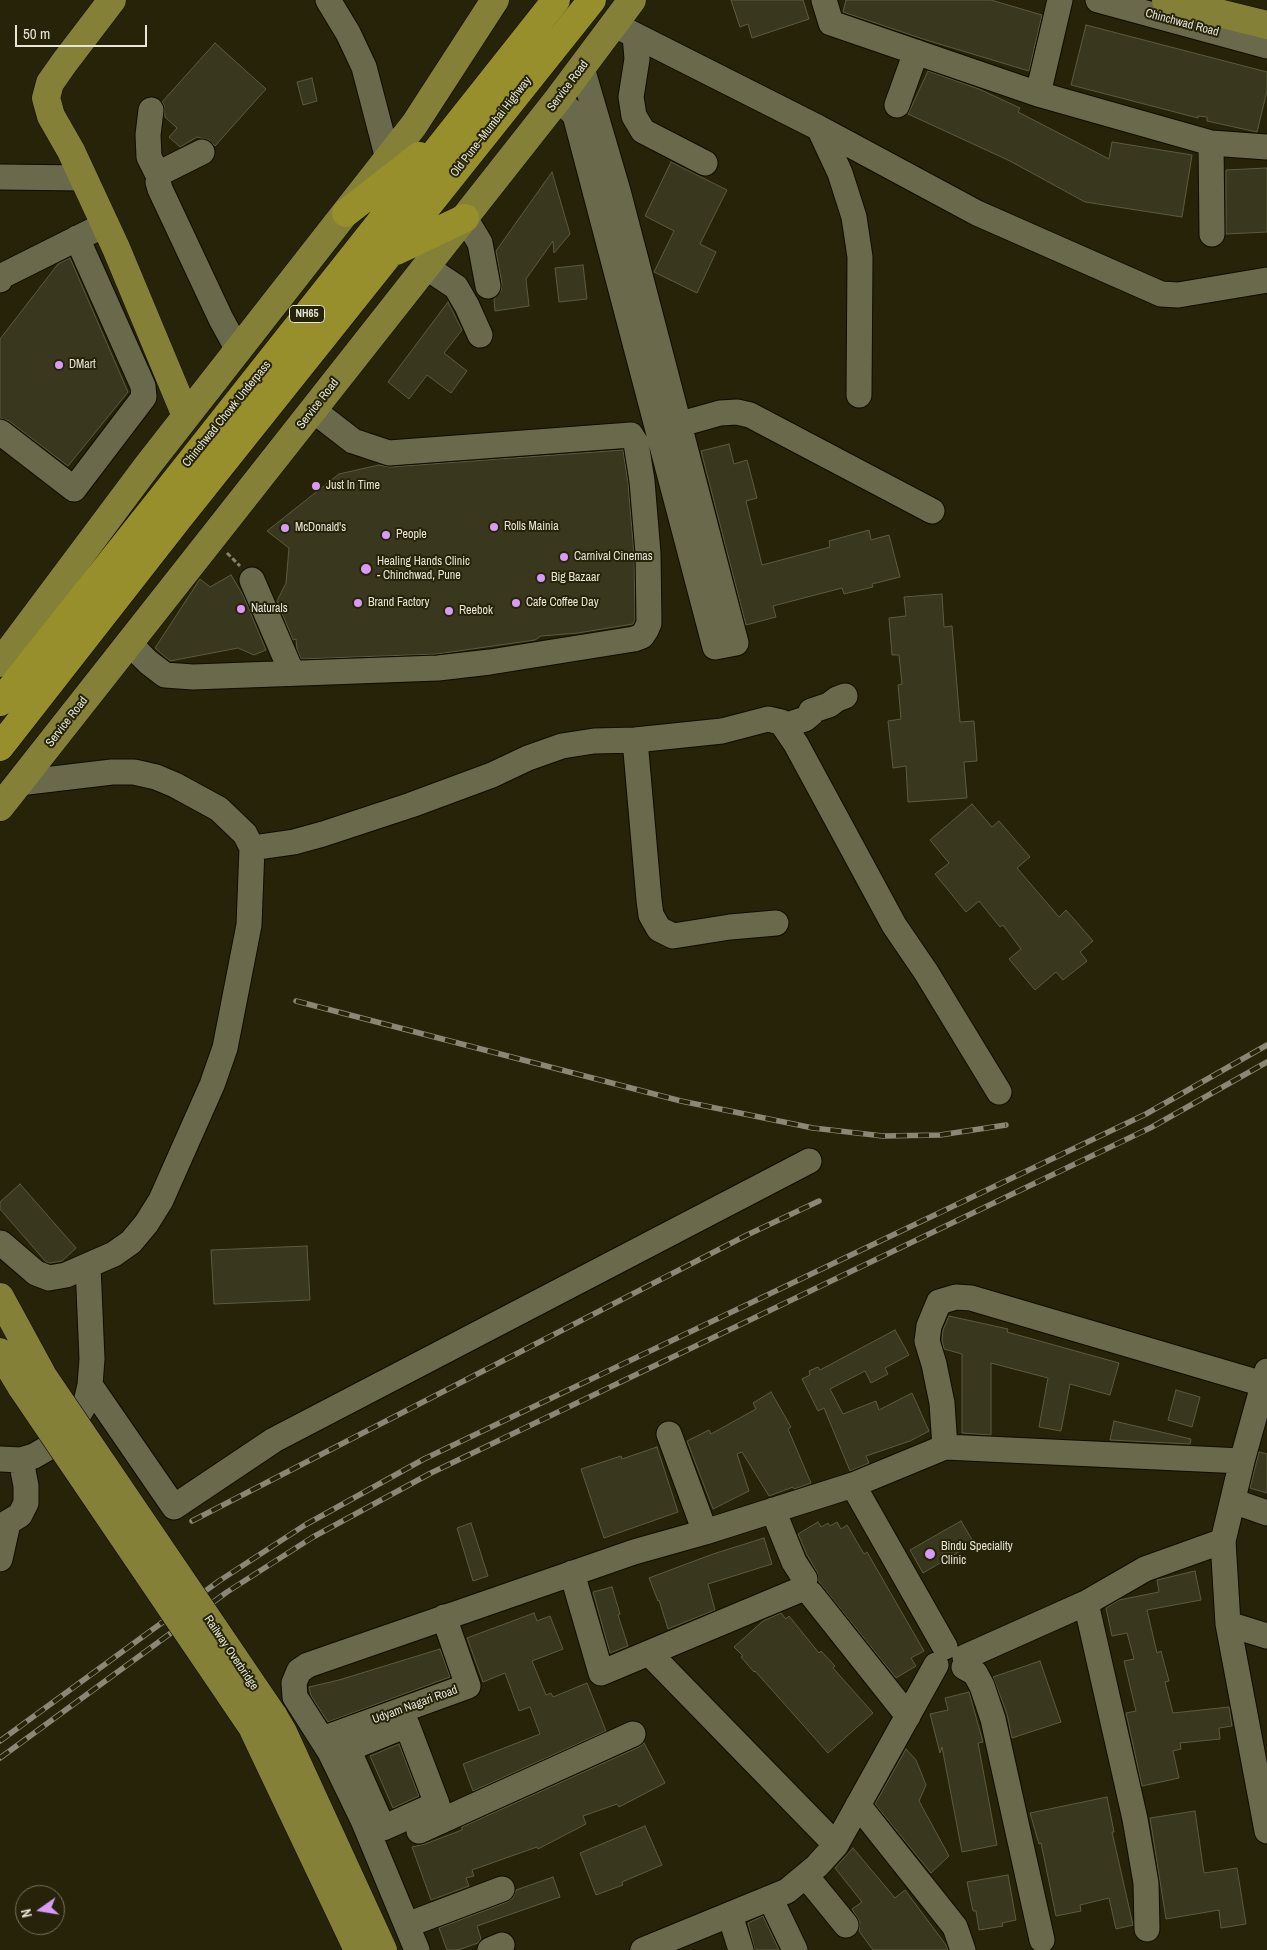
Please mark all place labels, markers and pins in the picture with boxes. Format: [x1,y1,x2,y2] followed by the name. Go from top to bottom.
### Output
[69,358,96,372] place label: DMart
[53,359,65,371] marker: DMart
[326,479,380,493] place label: Just In Time
[310,480,322,492] marker: Just In Time
[504,520,559,534] place label: Rolls Mainia
[295,521,346,535] place label: McDonald's
[488,521,500,533] marker: Rolls Mainia
[279,522,291,534] marker: McDonald's
[396,528,427,542] place label: People
[380,529,392,541] marker: People
[574,550,653,564] place label: Carnival Cinemas
[558,551,570,563] marker: Carnival Cinemas
[377,555,470,583] place label: Healing Hands Clinic - Chinchwad, Pune
[359,562,373,576] marker: Healing Hands Clinic - Chinchwad, Pune
[551,571,600,585] place label: Big Bazaar
[535,572,547,584] marker: Big Bazaar
[368,596,429,610] place label: Brand Factory
[526,596,599,610] place label: Cafe Coffee Day
[352,597,364,609] marker: Brand Factory
[510,597,522,609] marker: Cafe Coffee Day
[251,602,288,616] place label: Naturals
[235,603,247,615] marker: Naturals
[459,604,493,618] place label: Reebok
[443,605,455,617] marker: Reebok
[941,1540,1013,1568] place label: Bindu Speciality Clinic
[923,1547,937,1561] marker: Bindu Speciality Clinic

